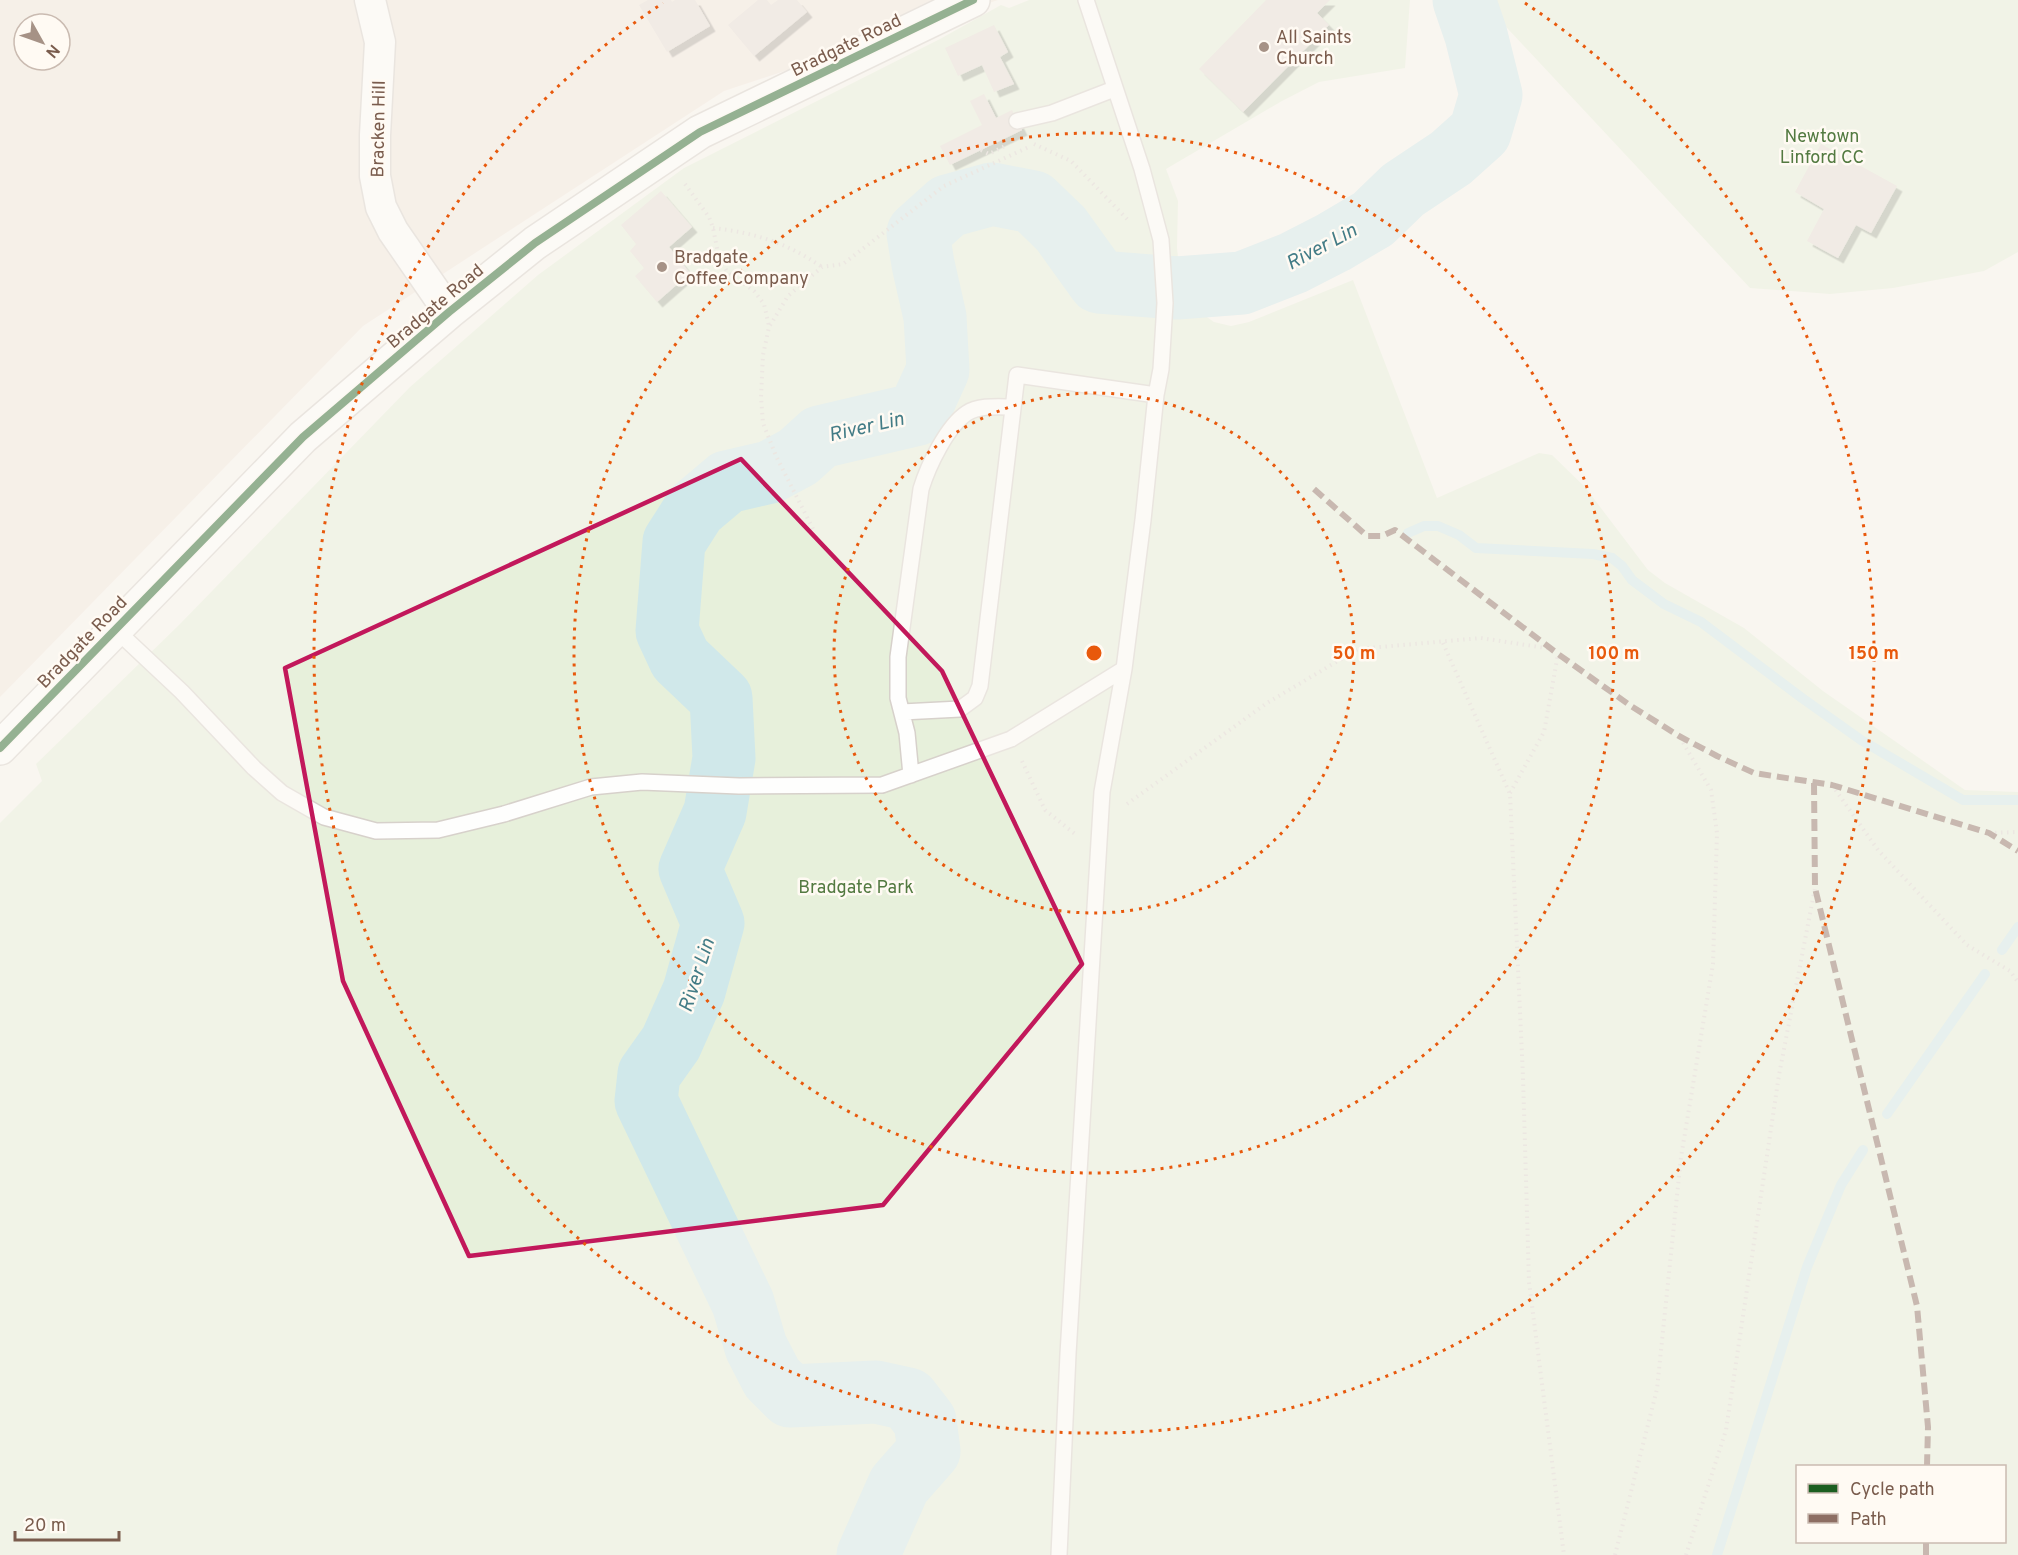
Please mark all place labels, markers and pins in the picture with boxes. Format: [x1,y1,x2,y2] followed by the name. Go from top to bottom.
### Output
[1276,27,1352,71] place label: All Saints Church
[1257,40,1271,54] marker: All Saints Church
[674,247,809,291] place label: Bradgate Coffee Company
[655,260,669,274] marker: Bradgate Coffee Company
[1084,643,1104,663] centre of rings

